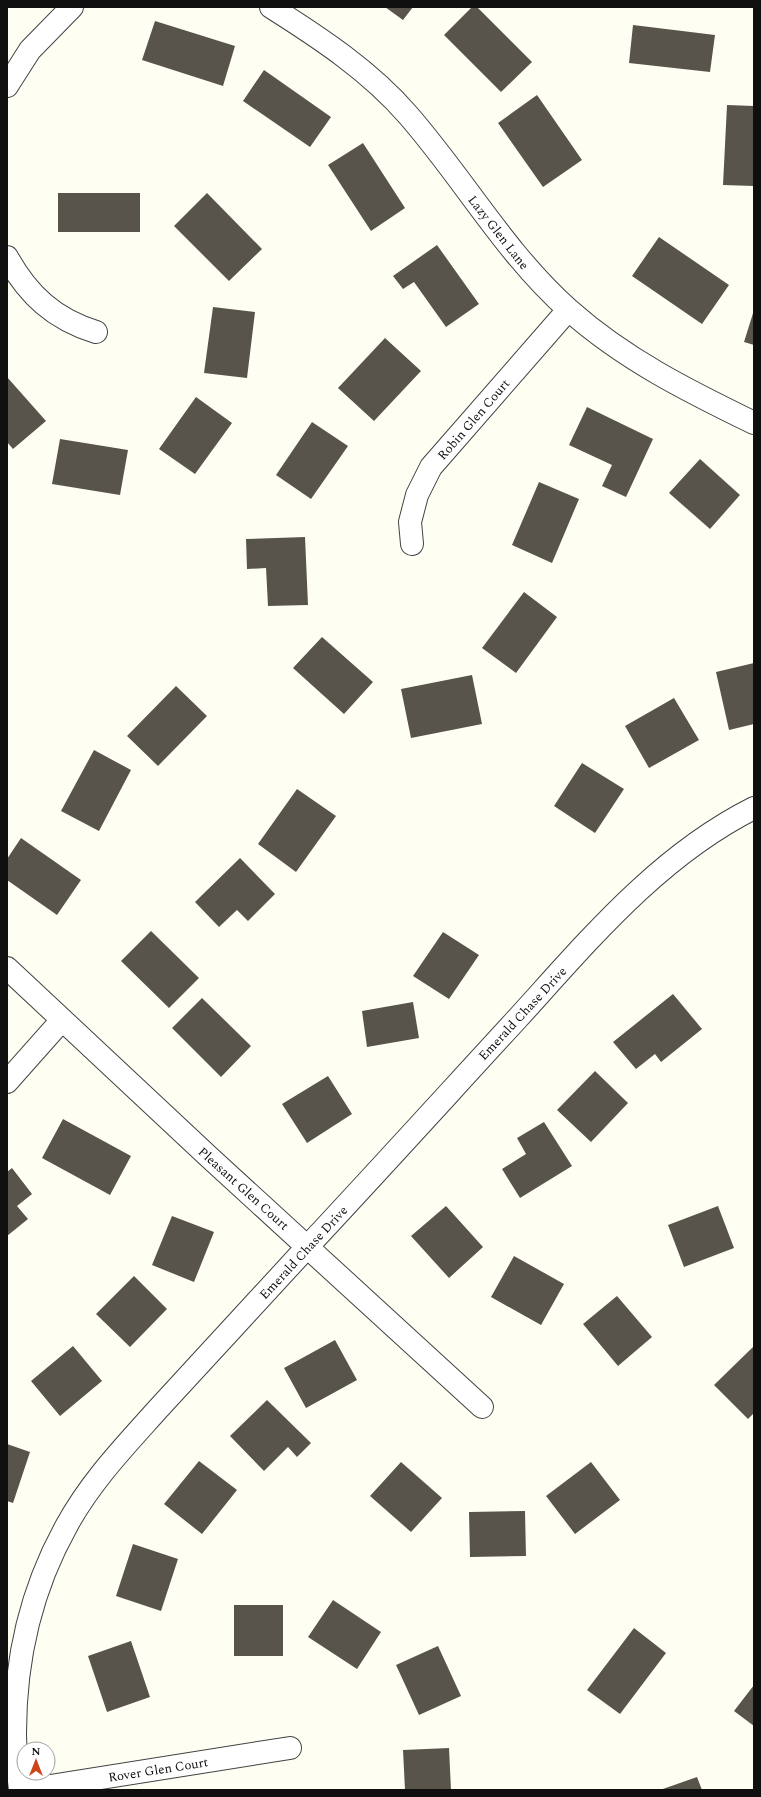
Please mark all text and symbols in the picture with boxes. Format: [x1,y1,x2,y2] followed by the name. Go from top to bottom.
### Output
[463,191,534,274] street label: Lazy Glen Lane
[433,374,515,465] street label: Robin Glen Court
[474,962,572,1065] street label: Emerald Chase Drive
[193,1142,294,1235] street label: Pleasant Glen Court
[255,1201,353,1304] street label: Emerald Chase Drive
[16,1741,56,1781] north arrow
[32,1743,41,1760] text: N
[107,1752,210,1788] street label: Rover Glen Court

